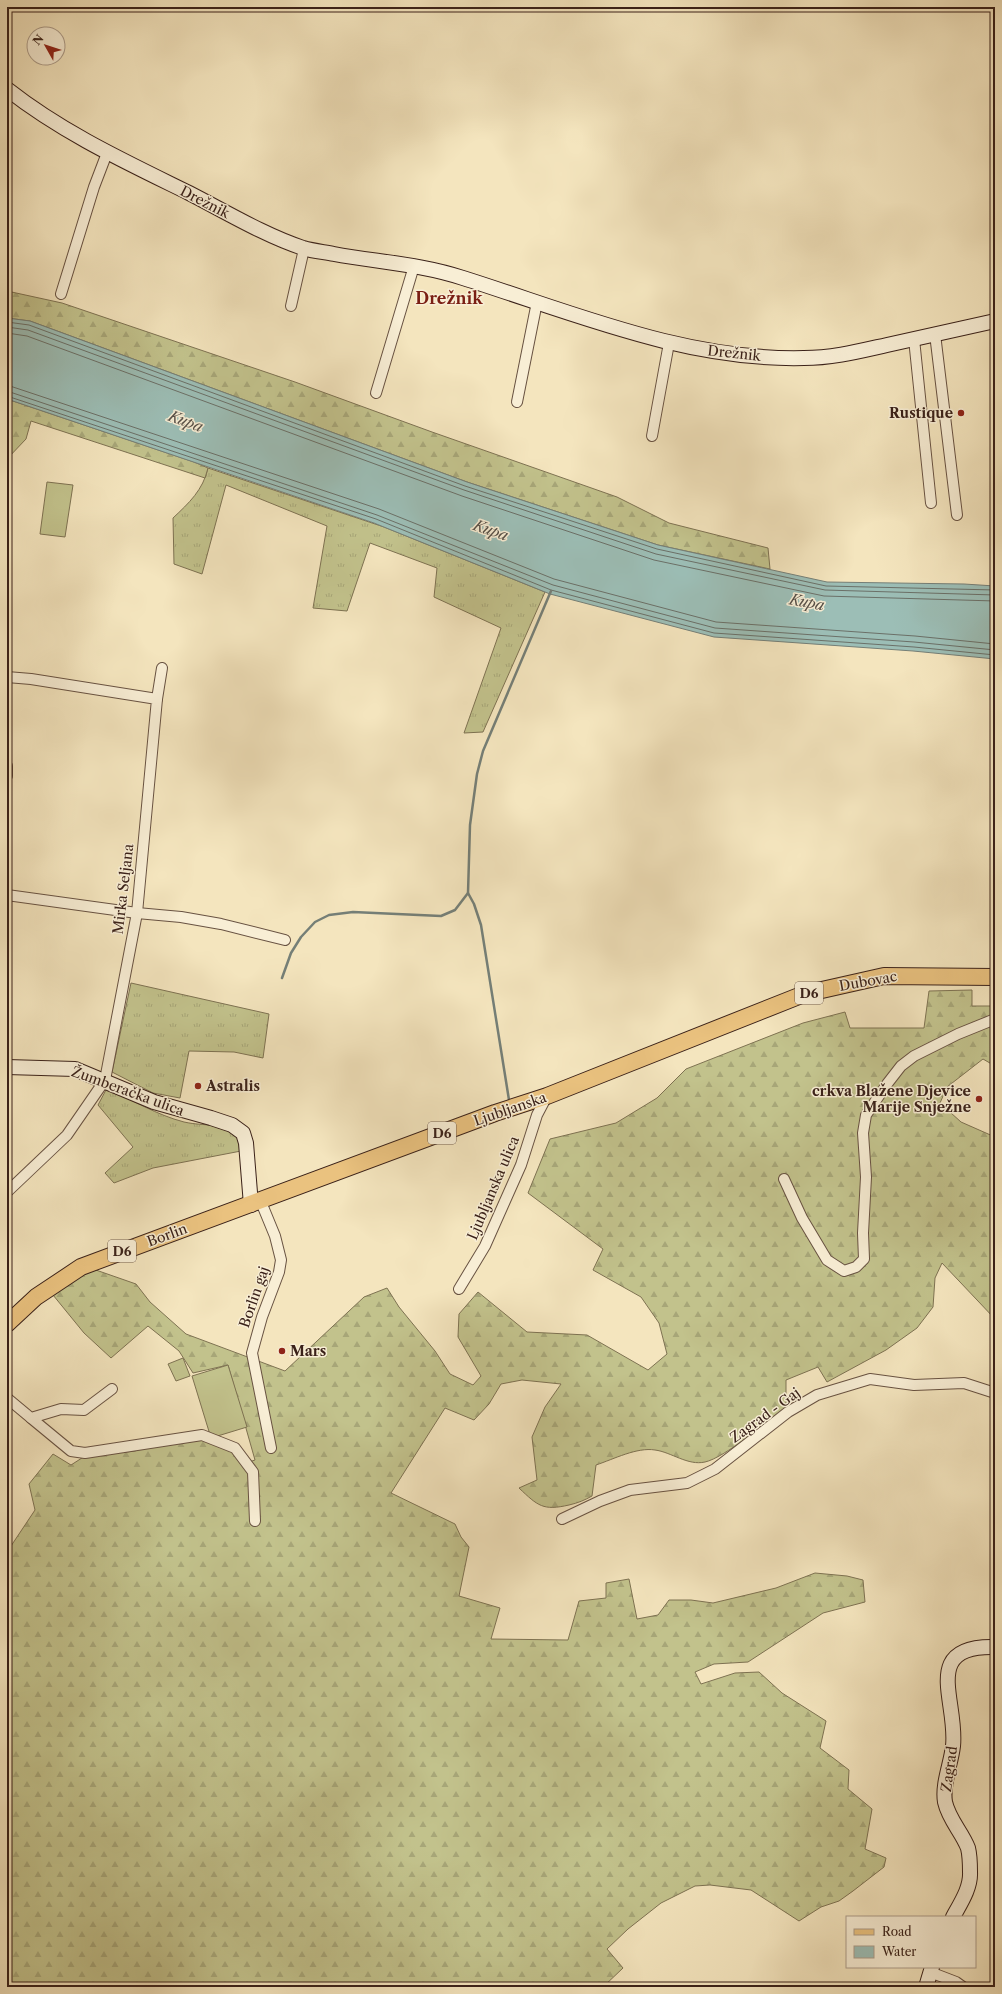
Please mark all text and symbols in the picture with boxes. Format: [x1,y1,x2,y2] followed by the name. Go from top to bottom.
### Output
[26,26,66,66] north arrow
[30,31,47,48] text: N
[177,182,234,223] street label: Drežnik
[415,288,483,308] district label: Drežnik
[707,341,762,365] street label: Drežnik
[889,404,953,422] place label: Rustique
[165,406,206,436] water label: Kupa
[956,408,966,418] marker: Rustique
[470,515,511,545] water label: Kupa
[787,589,826,614] water label: Kupa
[109,842,138,935] street label: Mirka Seljana
[838,967,898,995] street label: Dubovac
[795,982,823,1004] road number: D6
[69,1061,188,1120] street label: Žumberačka ulica
[205,1077,260,1095] place label: Astralis
[193,1081,203,1091] marker: Astralis
[812,1082,971,1116] place label: crkva Blažene Djevice Marije Snježne
[471,1088,549,1130] street label: Ljubljanska
[974,1094,984,1104] marker: crkva Blažene Djevice Marije Snježne
[428,1122,456,1144] road number: D6
[463,1133,523,1243] street label: Ljubljanska ulica
[144,1219,190,1251] street label: Borlin
[108,1240,136,1262] road number: D6
[235,1264,273,1330] street label: Borlin gaj
[290,1342,326,1360] place label: Mars
[277,1346,287,1356] marker: Mars
[726,1383,804,1447] street label: Zagrad - Gaj
[937,1745,961,1793] street label: Zagrad
[846,1916,976,1968] legend
[882,1924,912,1939] text: Road
[881,1944,916,1959] text: Water

